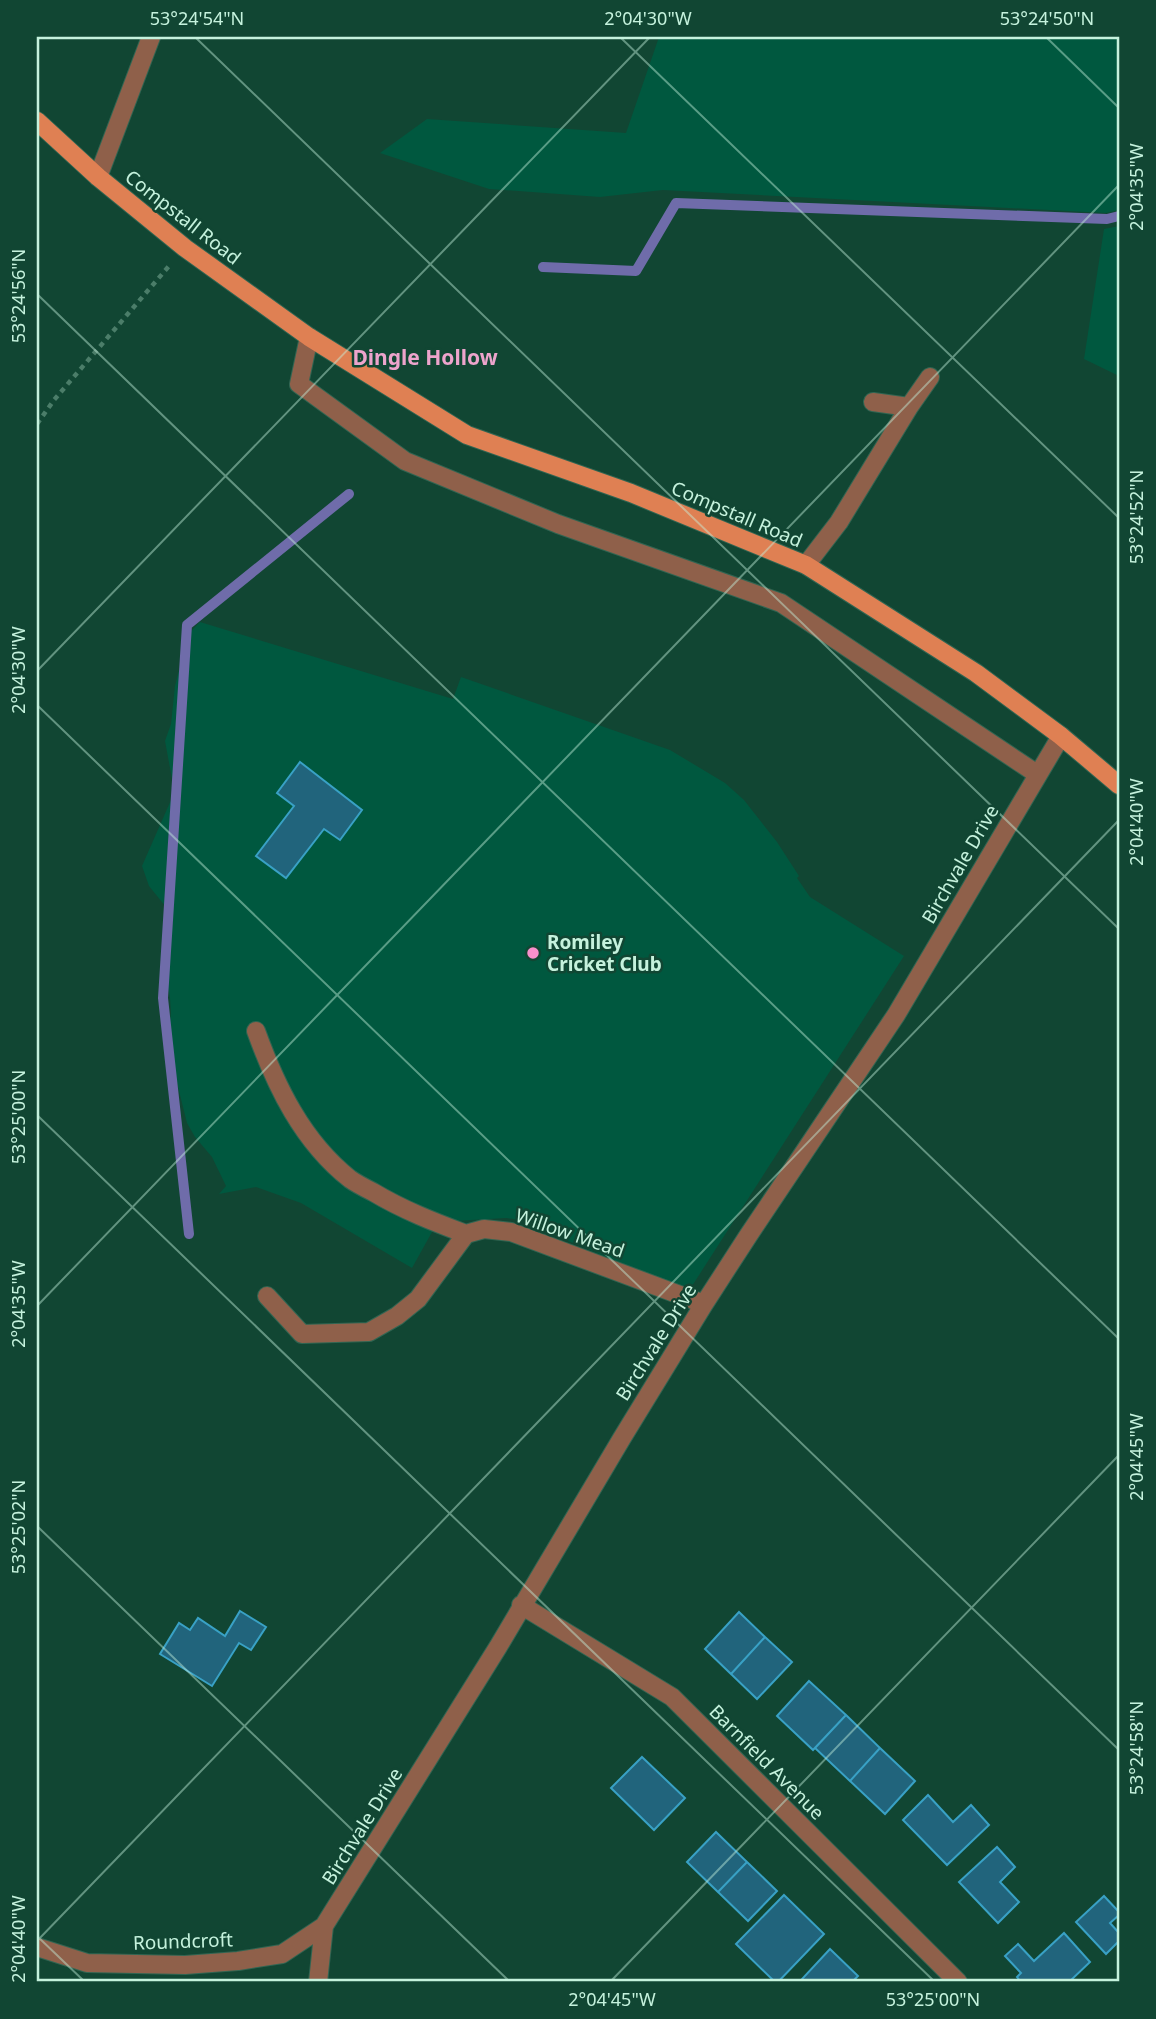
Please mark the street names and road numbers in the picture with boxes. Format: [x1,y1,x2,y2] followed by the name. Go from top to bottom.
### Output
[120,164,246,270] street label: Compstall Road
[667,475,807,553] street label: Compstall Road
[915,800,1005,928] street label: Birchvale Drive
[512,1202,628,1264] street label: Willow Mead
[610,1279,702,1405] street label: Birchvale Drive
[704,1699,830,1825] street label: Barnfield Avenue
[316,1763,408,1889] street label: Birchvale Drive
[133,1926,234,1956] street label: Roundcroft

